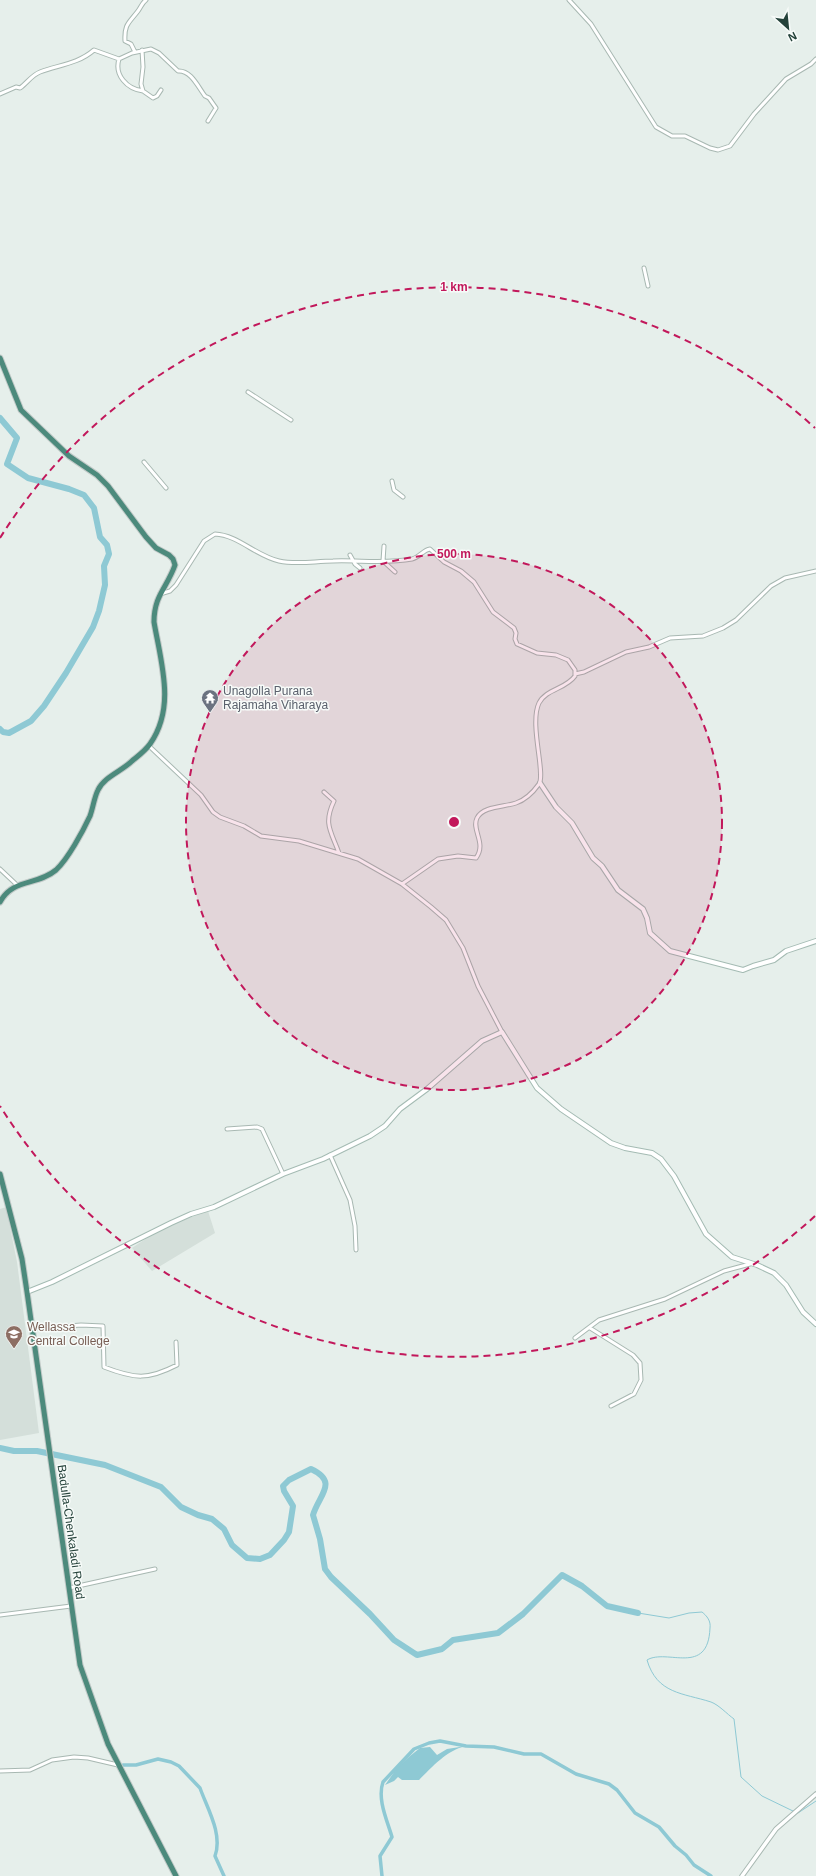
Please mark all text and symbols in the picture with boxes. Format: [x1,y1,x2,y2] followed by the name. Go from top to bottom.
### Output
[768,8,808,48] north arrow
[786,30,799,44] text: N
[440,280,468,294] text: 1 km
[437,547,471,561] text: 500 m
[223,684,329,712] place label: Unagolla Purana Rajamaha Viharaya
[200,688,220,713] temple icon: Unagolla Purana Rajamaha Viharaya
[447,815,461,829] centre of rings
[27,1320,110,1348] place label: Wellassa Central College
[4,1324,24,1349] school or university icon: Wellassa Central College
[55,1464,87,1600] street label: Badulla-Chenkaladi Road

